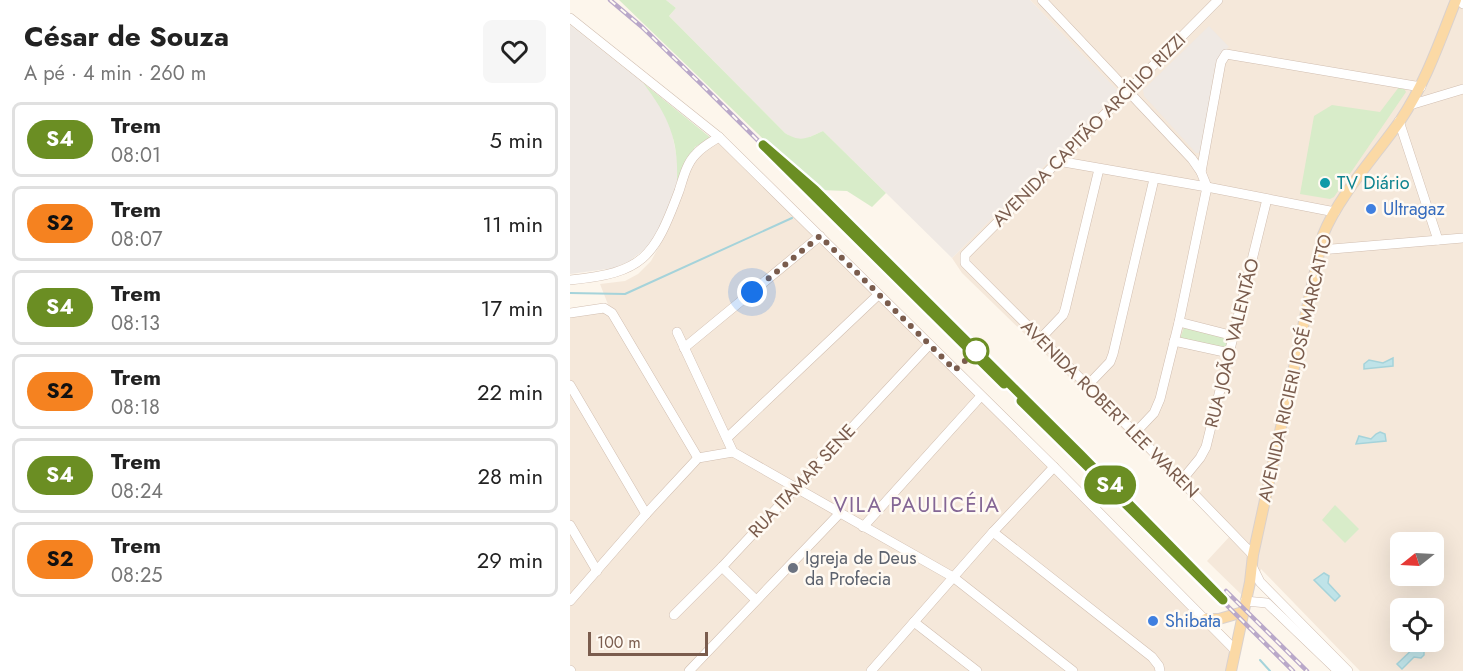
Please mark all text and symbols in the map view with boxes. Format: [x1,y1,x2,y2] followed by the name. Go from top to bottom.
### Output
[24,16,229,57] text: César de Souza
[483,20,546,83] button: heart
[986,27,1192,233] street label: AVENIDA CAPITÃO ARCÍLIO RIZZI
[24,59,206,88] text: A pé · 4 min · 260 m
[111,109,161,141] text: Trem
[46,124,74,154] text: S4
[490,124,543,156] text: 5 min
[111,141,161,170] text: 08:01
[1337,170,1410,196] place label: TV Diário
[1318,176,1332,190] marker: TV Diário
[111,193,161,225] text: Trem
[1383,196,1445,222] place label: Ultragaz
[1364,202,1378,216] marker: Ultragaz
[47,208,73,238] text: S2
[482,208,543,240] text: 11 min
[111,225,162,254] text: 08:07
[1252,232,1338,504] street label: AVENIDA RICIERI JOSÉ MARCATTO
[1198,256,1266,430] street label: RUA JOÃO VALENTÃO
[111,277,161,309] text: Trem
[737,277,767,307] your location
[46,292,74,322] text: S4
[481,292,543,324] text: 17 min
[111,309,160,338] text: 08:13
[1015,314,1205,504] street label: AVENIDA ROBERT LEE WAREN
[963,338,989,364] unlabelled marker
[111,361,161,393] text: Trem
[47,376,73,406] text: S2
[477,376,543,408] text: 22 min
[111,393,160,422] text: 08:18
[742,418,862,544] street label: RUA ITAMAR SENE
[111,445,161,477] text: Trem
[46,460,74,490] text: S4
[477,460,543,492] text: 28 min
[1083,466,1137,504] line badge: S4
[1096,470,1124,500] text: S4
[111,477,163,506] text: 08:24
[834,490,1000,520] district label: VILA PAULICÉIA
[111,529,161,561] text: Trem
[1390,532,1444,586] north arrow
[1390,532,1444,652] map controls
[47,544,73,574] text: S2
[477,544,543,576] text: 29 min
[805,545,917,592] place label: Igreja de Deus da Profecia
[111,561,163,590] text: 08:25
[786,561,800,575] marker: Igreja de Deus da Profecia
[1390,598,1444,652] button: locate
[1165,608,1221,634] place label: Shibata
[1146,614,1160,628] marker: Shibata
[588,629,708,656] scale bar
[597,631,641,654] text: 100 m

